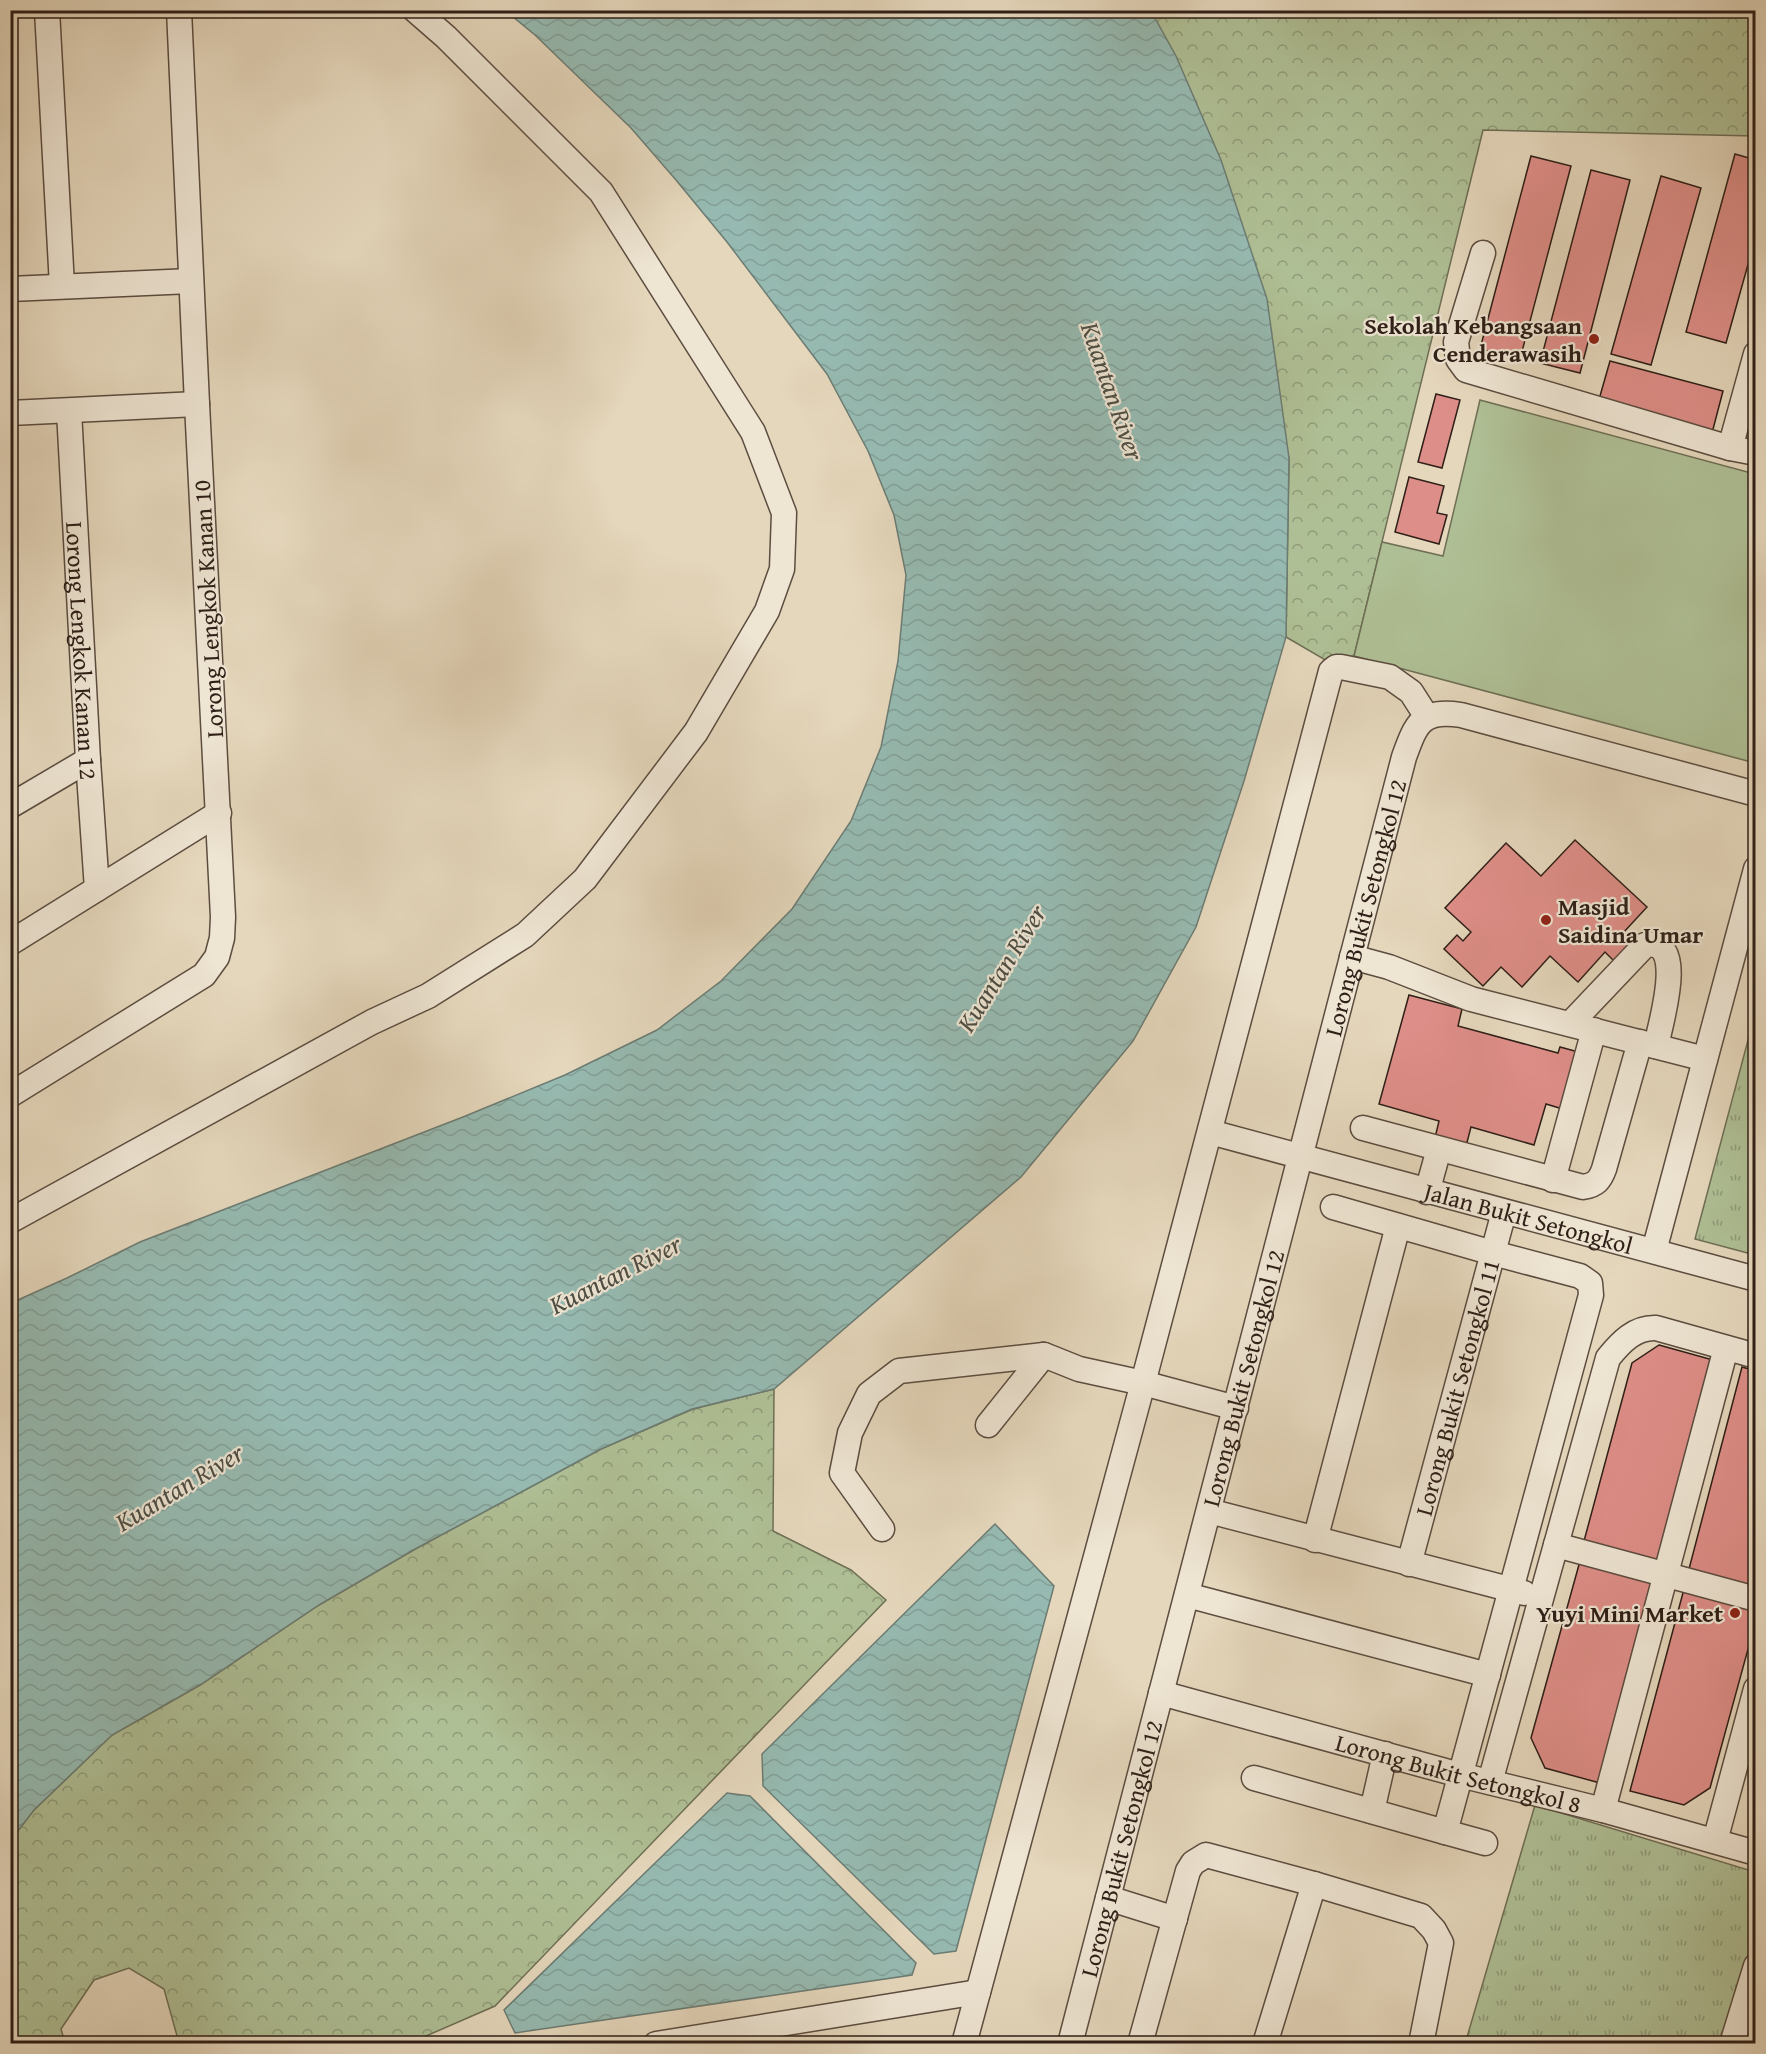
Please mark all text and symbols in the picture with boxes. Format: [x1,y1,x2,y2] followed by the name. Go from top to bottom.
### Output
[1364,308,1582,371] place label: Sekolah Kebangsaan Cenderawasih
[1071,316,1155,467] water label: Kuantan River
[1587,332,1601,346] marker: Sekolah Kebangsaan Cenderawasih
[184,479,232,739] street label: Lorong Lengkok Kanan 10
[58,521,107,781] street label: Lorong Lengkok Kanan 12
[1315,775,1415,1040] street label: Lorong Bukit Setongkol 12
[1558,889,1703,952] place label: Masjid Saidina Umar
[946,896,1056,1040] water label: Kuantan River
[1539,913,1553,927] marker: Masjid Saidina Umar
[1417,1172,1637,1263] street label: Jalan Bukit Setongkol
[541,1223,689,1324] water label: Kuantan River
[1193,1246,1293,1510] street label: Lorong Bukit Setongkol 12
[1405,1255,1508,1519] street label: Lorong Bukit Setongkol 11
[106,1433,252,1541] water label: Kuantan River
[1536,1596,1723,1631] place label: Yuyi Mini Market
[1728,1606,1742,1620] marker: Yuyi Mini Market
[1071,1716,1171,1981] street label: Lorong Bukit Setongkol 12
[1332,1724,1585,1822] street label: Lorong Bukit Setongkol 8

